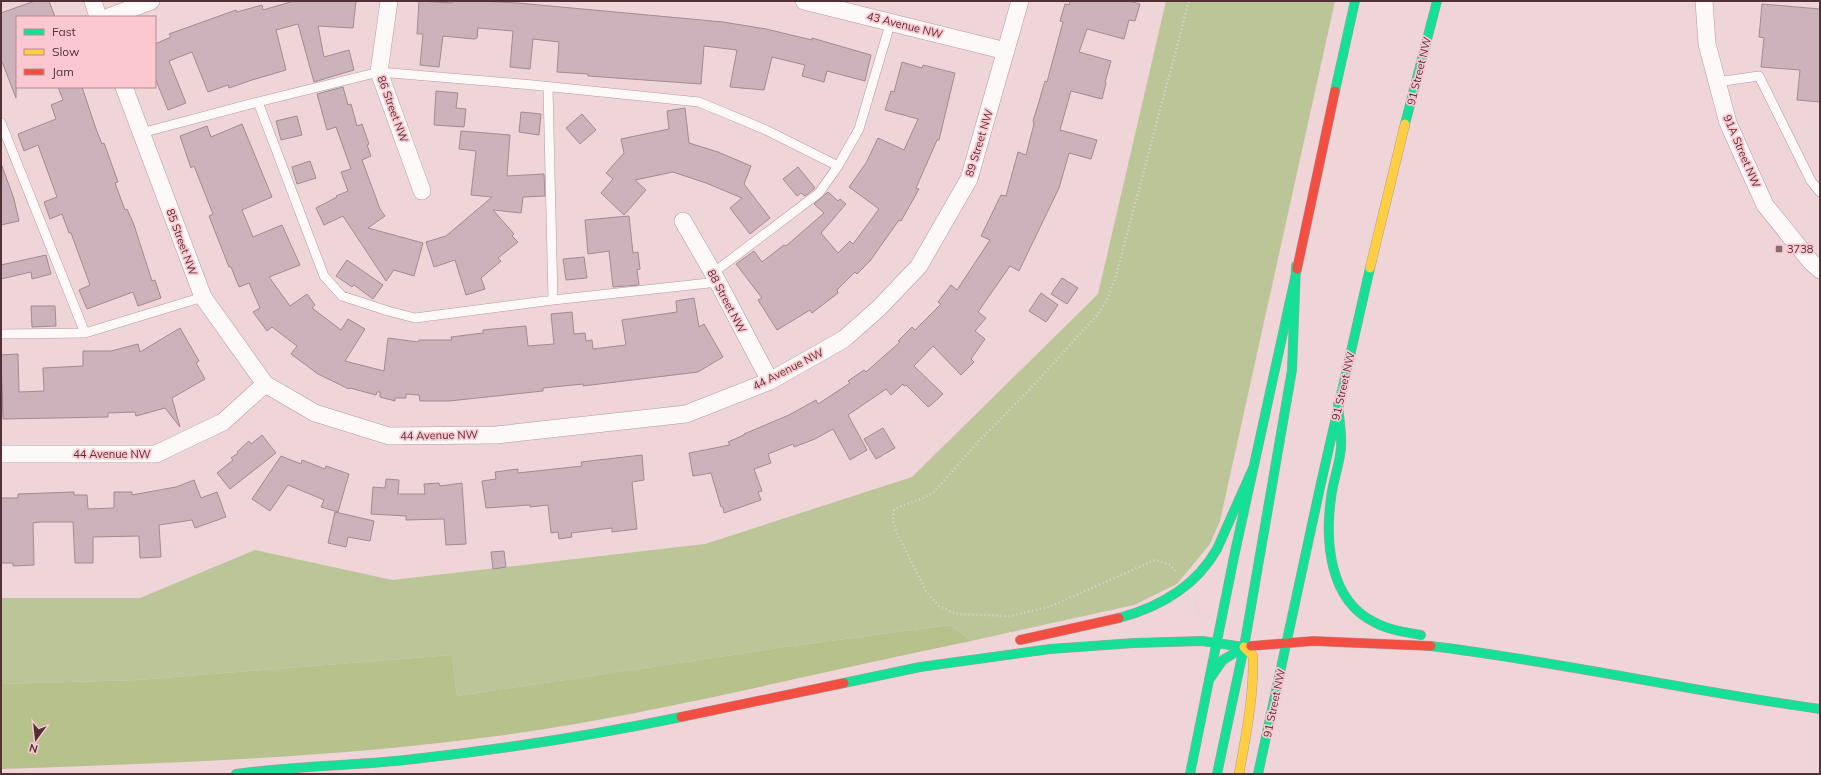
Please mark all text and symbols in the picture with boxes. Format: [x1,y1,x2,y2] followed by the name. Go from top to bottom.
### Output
[866,9,944,41] street label: 43 Avenue NW
[16,16,156,88] legend
[52,24,76,39] text: Fast
[1404,35,1434,107] street label: 91 Street NW
[52,44,80,59] text: Slow
[52,64,74,79] text: Jam
[374,74,412,144] street label: 86 Street NW
[962,108,996,178] street label: 89 Street NW
[1720,112,1764,190] street label: 91A Street NW
[163,207,201,277] street label: 85 Street NW
[1787,242,1814,256] place label: 3738
[1774,244,1784,254] marker: 3738
[704,267,750,335] street label: 88 Street NW
[750,345,826,393] street label: 44 Avenue NW
[1328,350,1358,422] street label: 91 Street NW
[400,427,478,443] street label: 44 Avenue NW
[73,447,151,461] street label: 44 Avenue NW
[1260,667,1288,739] street label: 91 Street NW
[16,719,56,759] north arrow
[28,741,39,756] text: N

